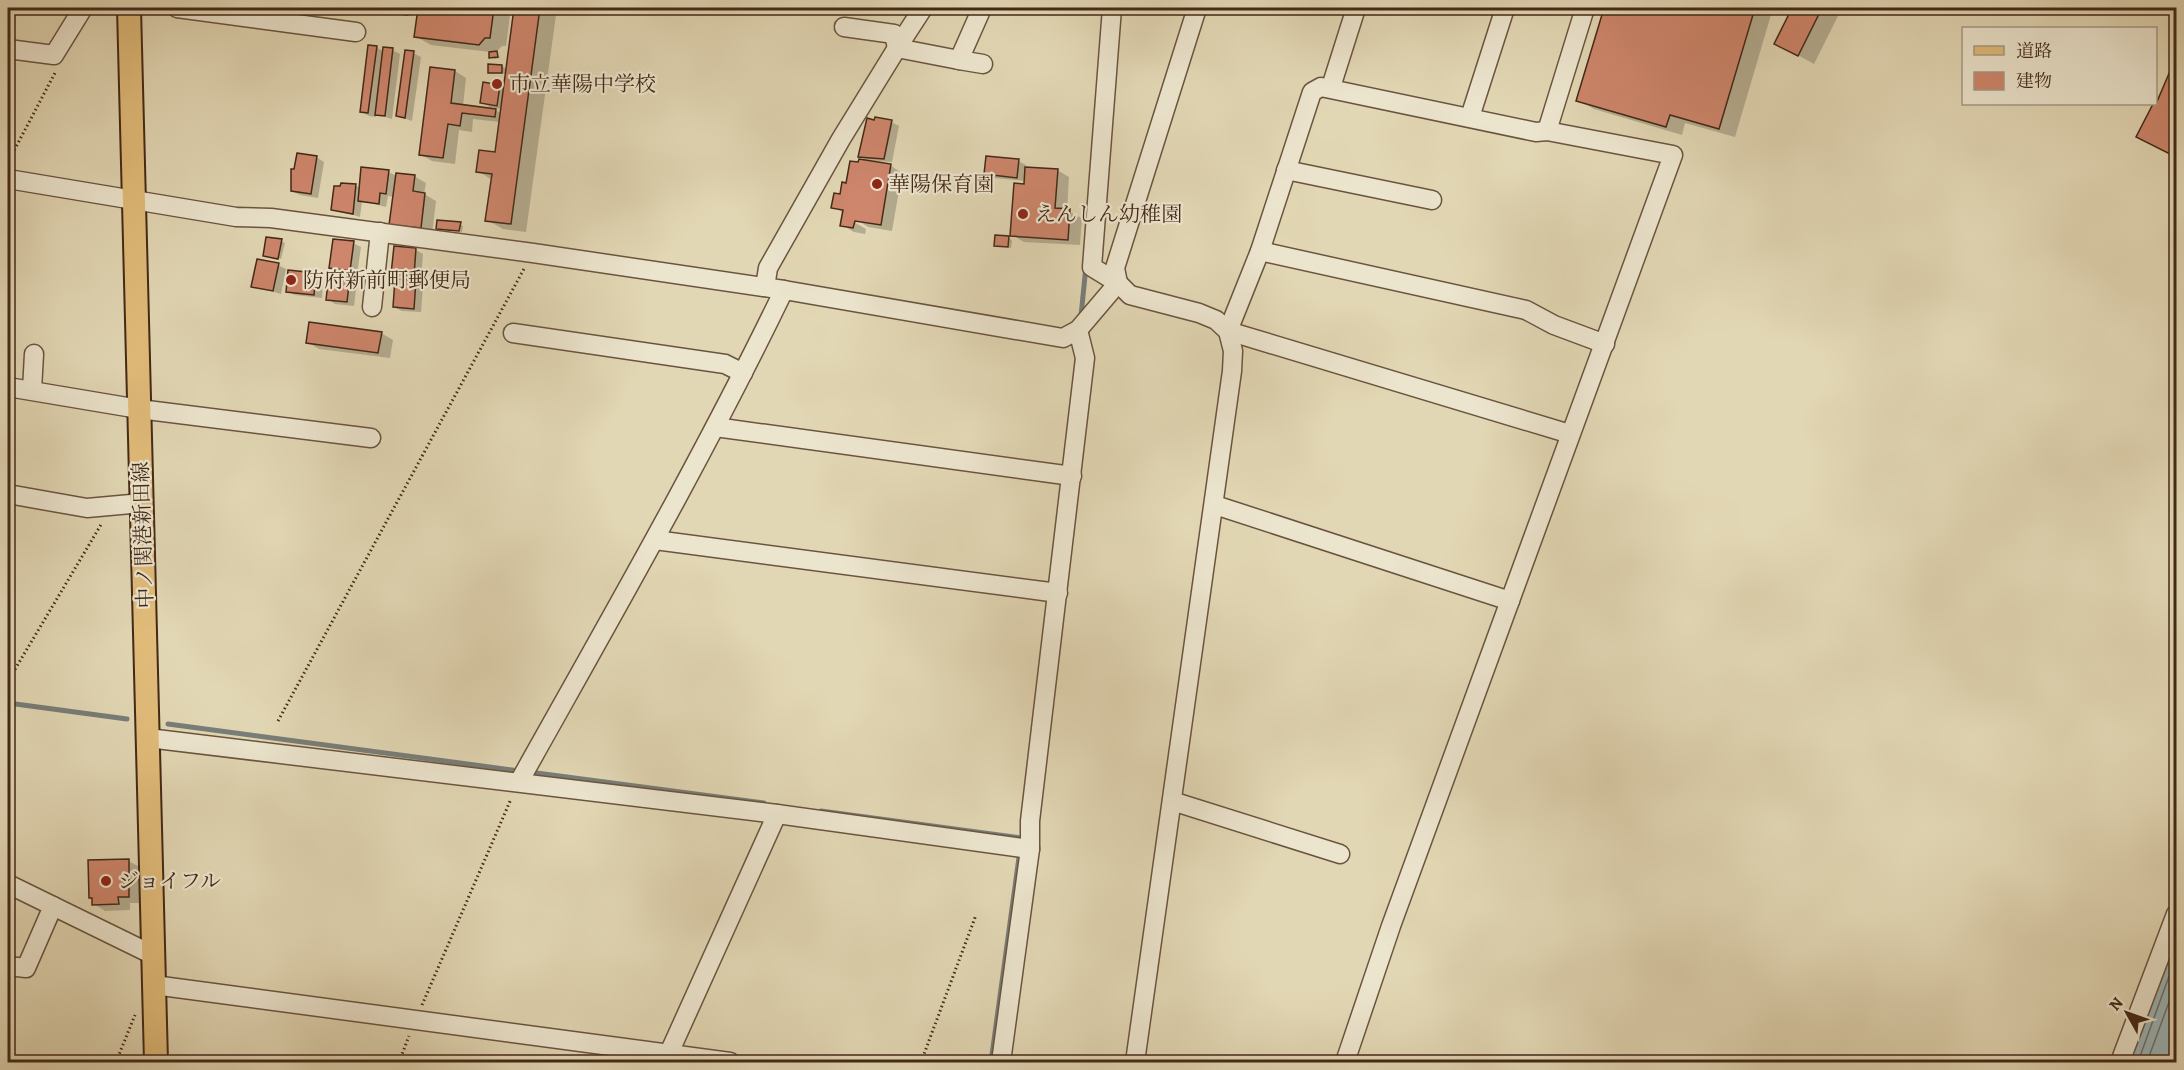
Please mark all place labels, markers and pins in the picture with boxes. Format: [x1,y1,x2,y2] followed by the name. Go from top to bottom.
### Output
[509,70,656,98] place label: 市立華陽中学校
[490,77,504,91] marker: 市立華陽中学校
[889,170,994,198] place label: 華陽保育園
[870,177,884,191] marker: 華陽保育園
[1035,200,1182,228] place label: えんしん幼稚園
[1016,207,1030,221] marker: えんしん幼稚園
[303,266,471,294] place label: 防府新前町郵便局
[284,273,298,287] marker: 防府新前町郵便局
[118,867,221,895] place label: ジョイフル
[99,874,113,888] marker: ジョイフル

